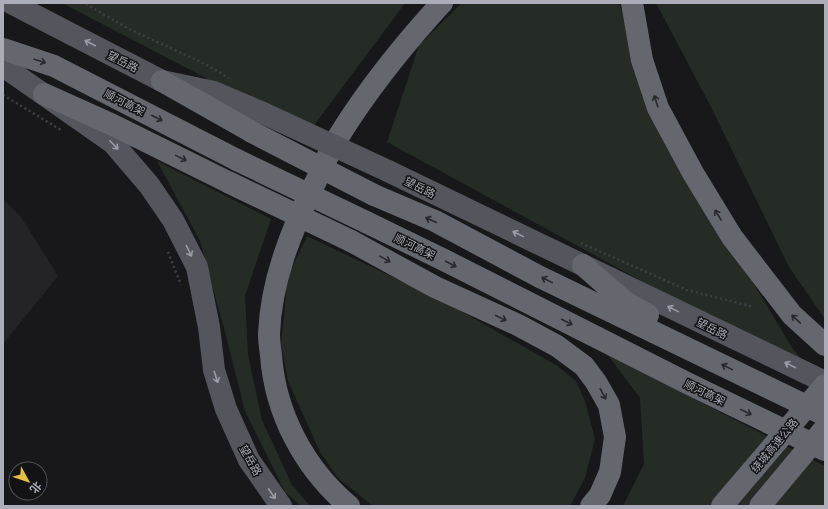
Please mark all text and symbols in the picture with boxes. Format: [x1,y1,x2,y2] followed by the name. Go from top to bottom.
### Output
[84,39,96,47] one-way arrow
[105,47,141,75] street label: 望岳路
[33,58,46,65] one-way arrow
[102,85,148,119] street label: 顺河高架
[651,95,659,107] one-way arrow
[150,115,162,123] one-way arrow
[109,141,119,150] one-way arrow
[174,155,186,162] one-way arrow
[402,173,438,201] street label: 望岳路
[714,210,722,221] one-way arrow
[426,216,438,223] one-way arrow
[392,230,438,262] street label: 顺河高架
[512,230,524,237] one-way arrow
[186,245,193,257] one-way arrow
[379,256,391,264] one-way arrow
[445,261,457,268] one-way arrow
[541,276,553,283] one-way arrow
[667,305,679,312] one-way arrow
[495,314,507,322] one-way arrow
[694,314,730,342] street label: 望岳路
[791,314,801,323] one-way arrow
[561,319,573,327] one-way arrow
[784,361,796,368] one-way arrow
[721,363,733,370] one-way arrow
[213,371,220,384] one-way arrow
[682,376,728,408] street label: 顺河高架
[600,388,607,400] one-way arrow
[740,409,752,416] one-way arrow
[747,415,801,475] street label: 绕城高速公路
[236,442,266,478] street label: 望岳路
[8,461,48,501] north arrow
[27,479,45,497] text: 北
[268,488,276,499] one-way arrow

